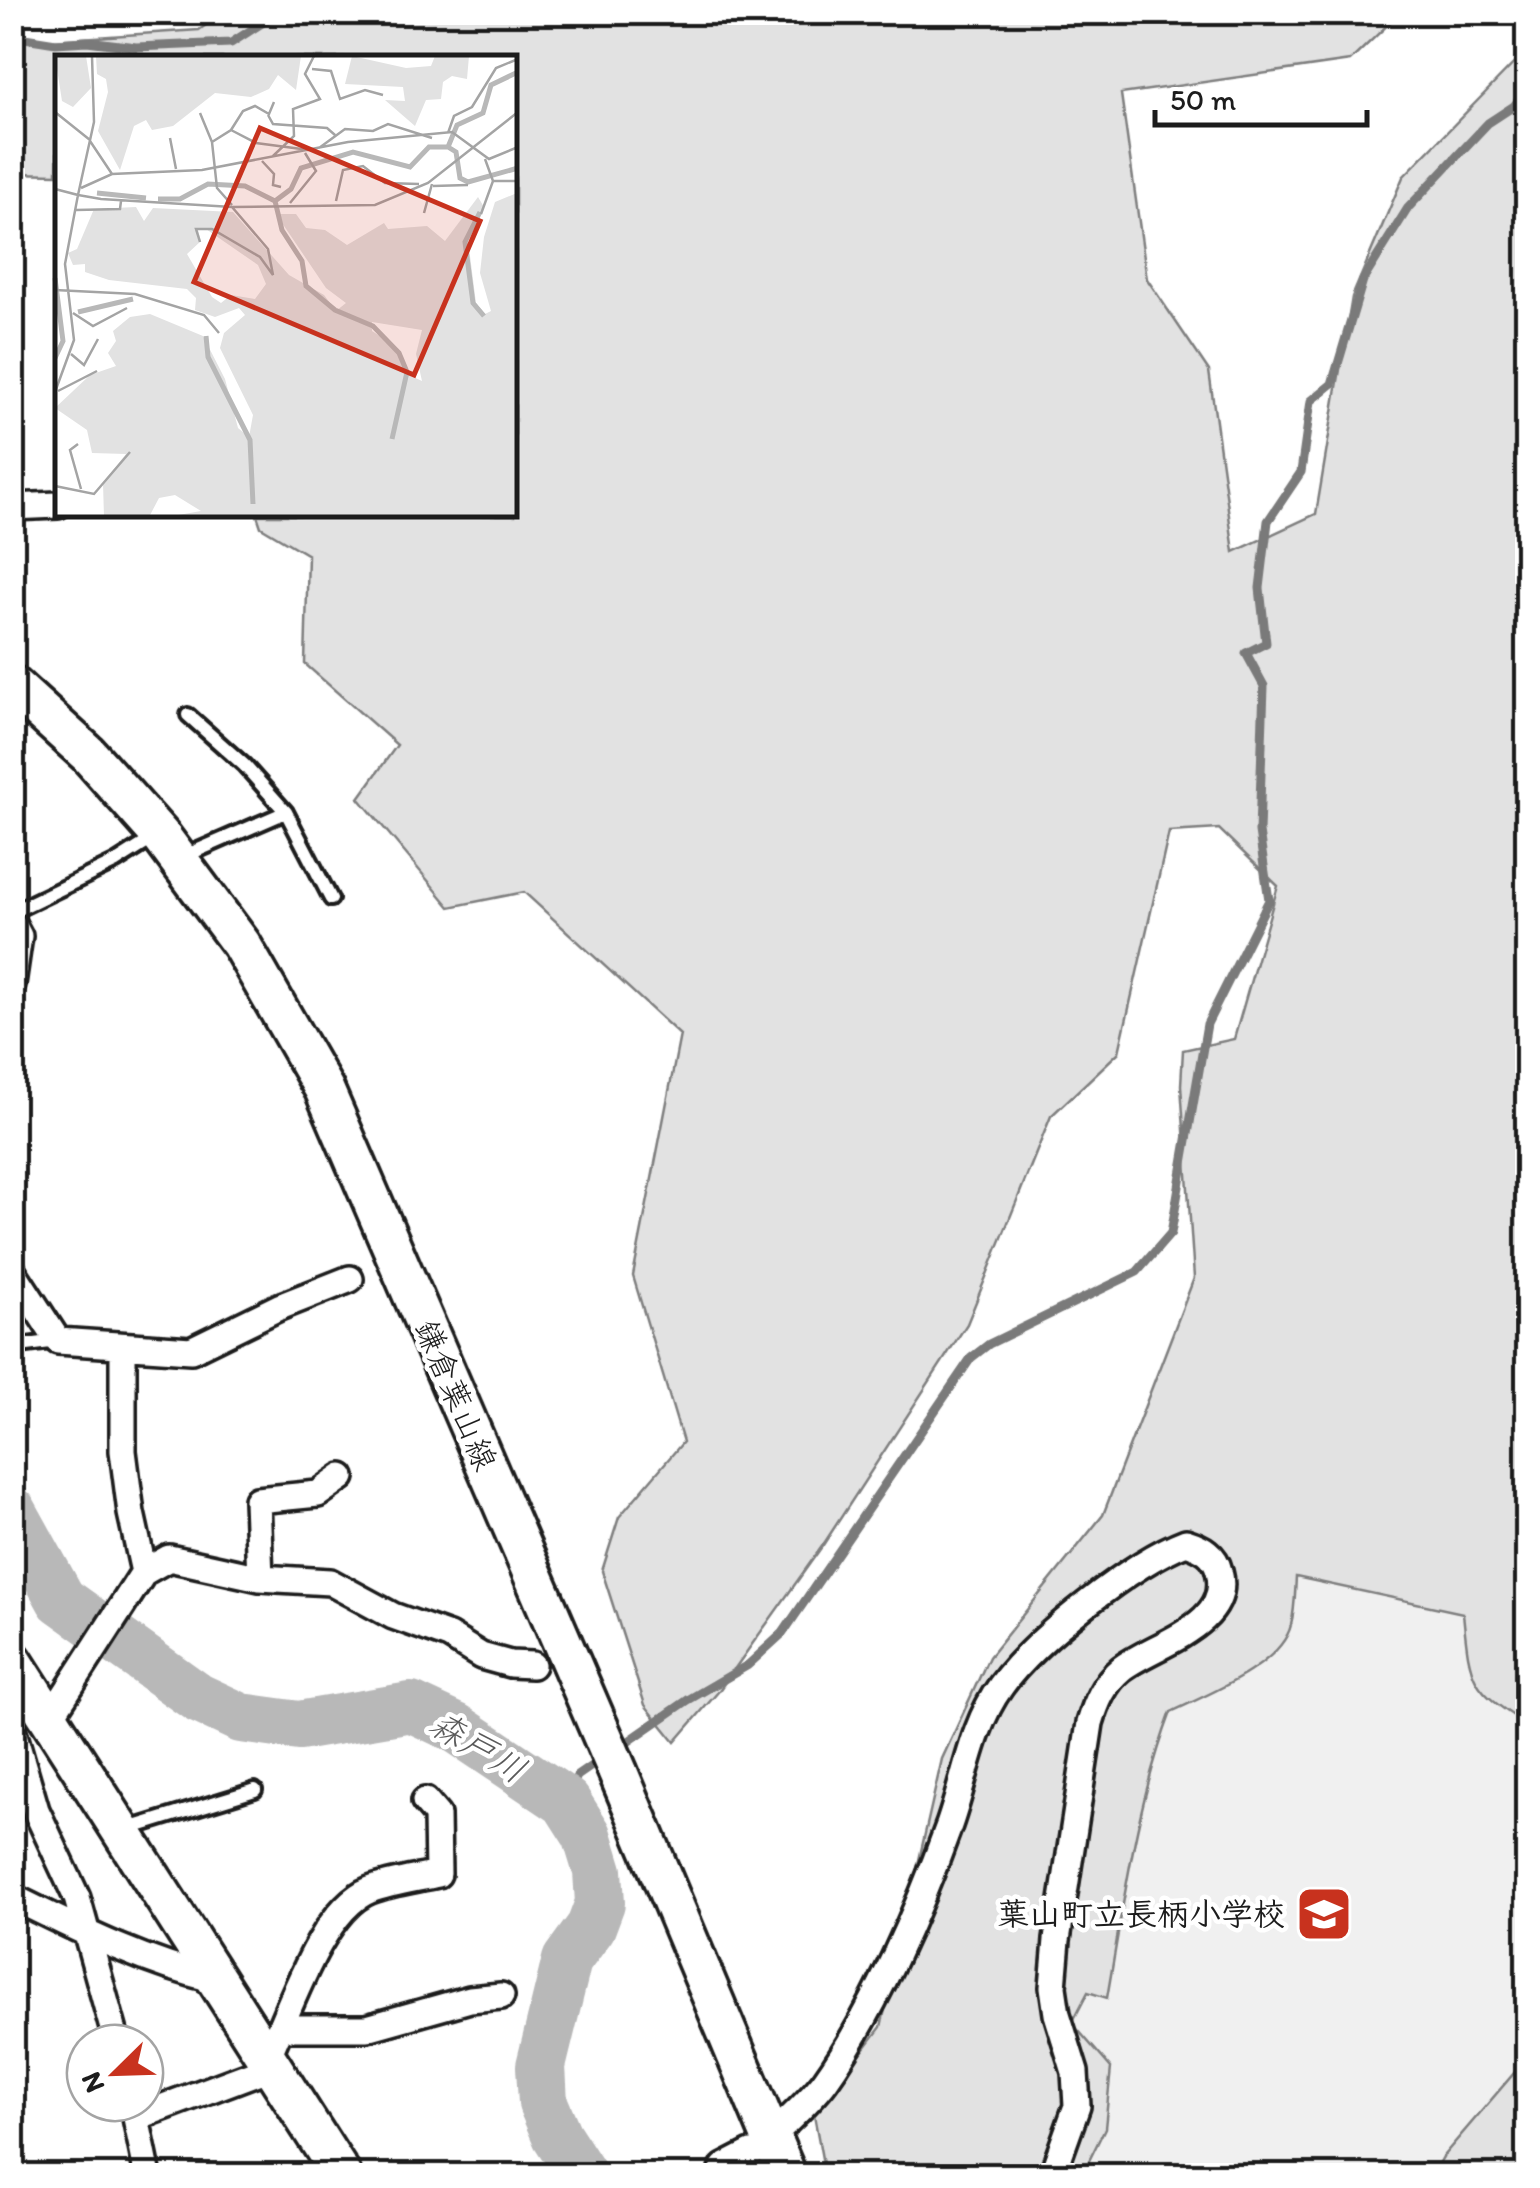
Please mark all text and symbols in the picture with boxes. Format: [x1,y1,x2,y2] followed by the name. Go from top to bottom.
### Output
[55,55,518,518] inset map
[1155,65,1368,127] scale bar
[1170,81,1236,118] text: 50 m
[407,1314,505,1476] street label: 鎌倉葉山線
[422,1702,534,1792] water label: 森戸川
[1294,1884,1354,1944] school or university icon: 葉山町立長柄小学校
[997,1895,1285,1933] place label: 葉山町立長柄小学校
[65,2023,165,2123] north arrow
[73,2067,111,2098] text: N

